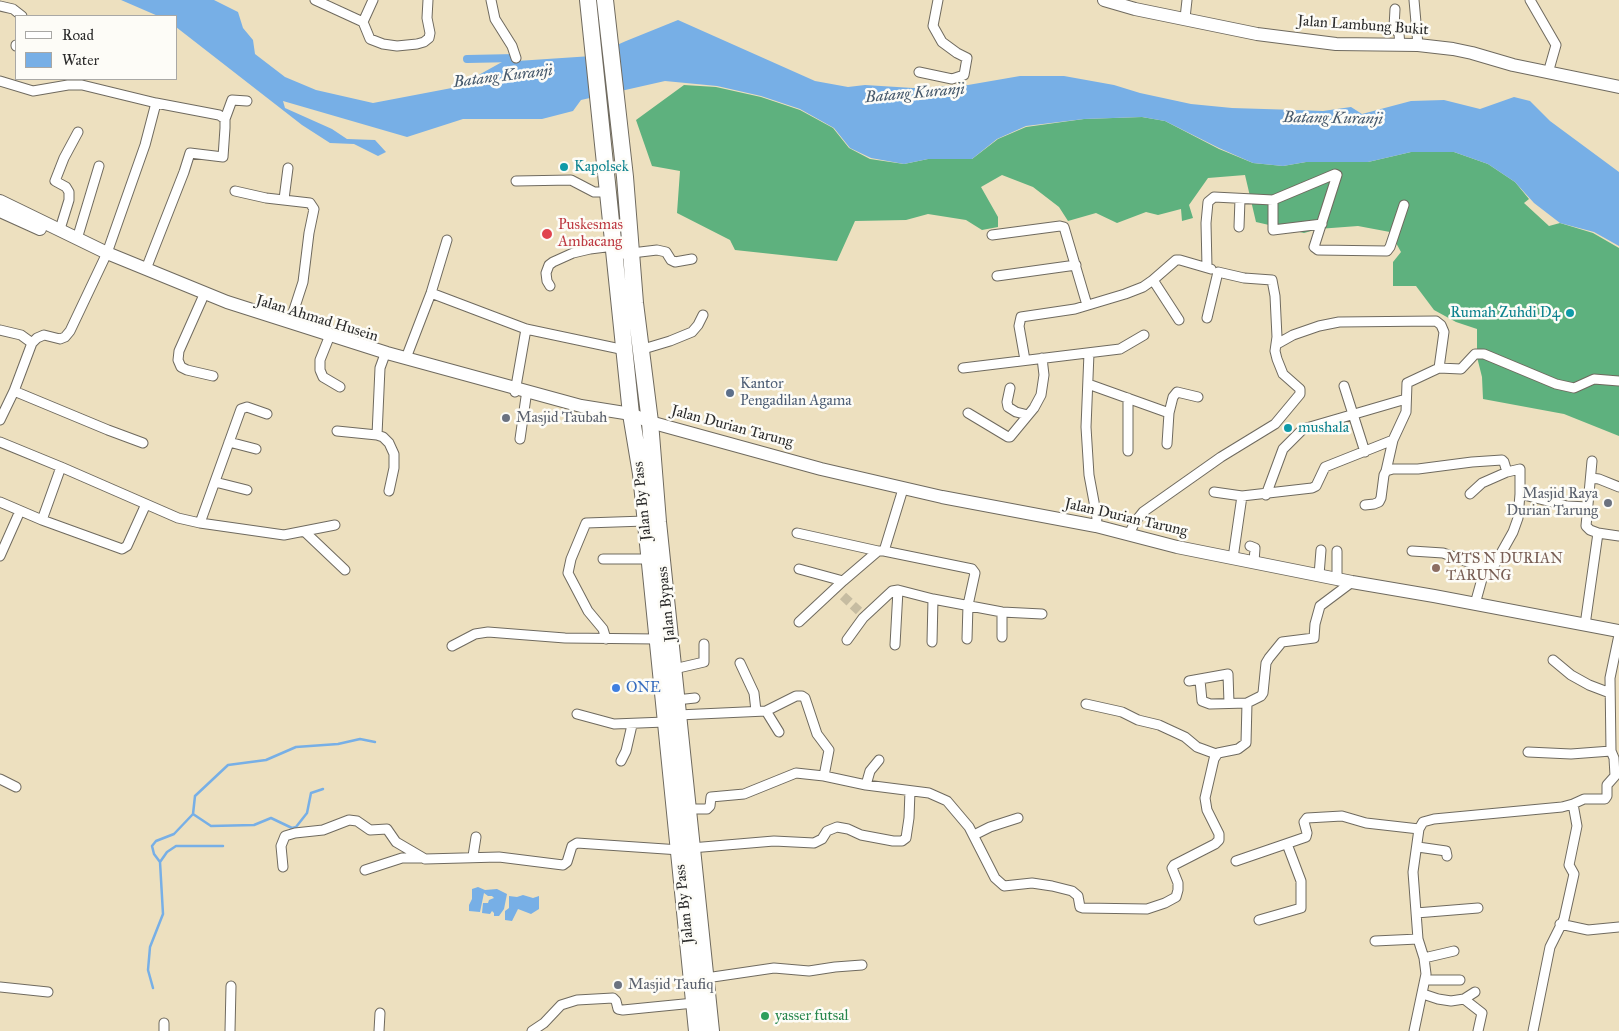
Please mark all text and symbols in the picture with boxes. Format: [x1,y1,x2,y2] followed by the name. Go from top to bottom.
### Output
[1297,12,1429,40] street label: Jalan Lambung Bukit
[15,15,178,80] legend
[62,26,94,44] text: Road
[62,51,99,69] text: Water
[452,61,554,93] water label: Batang Kuranji
[864,80,966,108] water label: Batang Kuranji
[1283,109,1383,129] water label: Batang Kuranji
[574,158,629,176] place label: Kapolsek
[558,161,570,173] marker: Kapolsek
[558,216,623,251] place label: Puskesmas Ambacang
[540,227,554,241] marker: Puskesmas Ambacang
[254,292,380,346] street label: Jalan Ahmad Husein
[1450,304,1560,322] place label: Rumah Zuhdi D4
[1564,307,1576,319] marker: Rumah Zuhdi D4
[740,375,852,410] place label: Kantor Pengadilan Agama
[724,387,736,399] marker: Kantor Pengadilan Agama
[669,402,795,452] street label: Jalan Durian Tarung
[516,409,607,427] place label: Masjid Taubah
[500,412,512,424] marker: Masjid Taubah
[1298,419,1349,437] place label: mushala
[1282,422,1294,434] marker: mushala
[630,461,656,541] street label: Jalan By Pass
[1506,485,1598,520] place label: Masjid Raya Durian Tarung
[1063,495,1189,541] street label: Jalan Durian Tarung
[1602,497,1614,509] marker: Masjid Raya Durian Tarung
[1446,550,1563,585] place label: MTS N DURIAN TARUNG
[1430,562,1442,574] marker: MTS N DURIAN TARUNG
[654,566,680,642] street label: Jalan Bypass
[626,679,661,697] place label: ONE
[610,682,622,694] marker: ONE
[672,864,698,944] street label: Jalan By Pass
[628,976,713,994] place label: Masjid Taufiq
[612,979,624,991] marker: Masjid Taufiq
[775,1007,849,1025] place label: yasser futsal
[759,1010,771,1022] marker: yasser futsal

